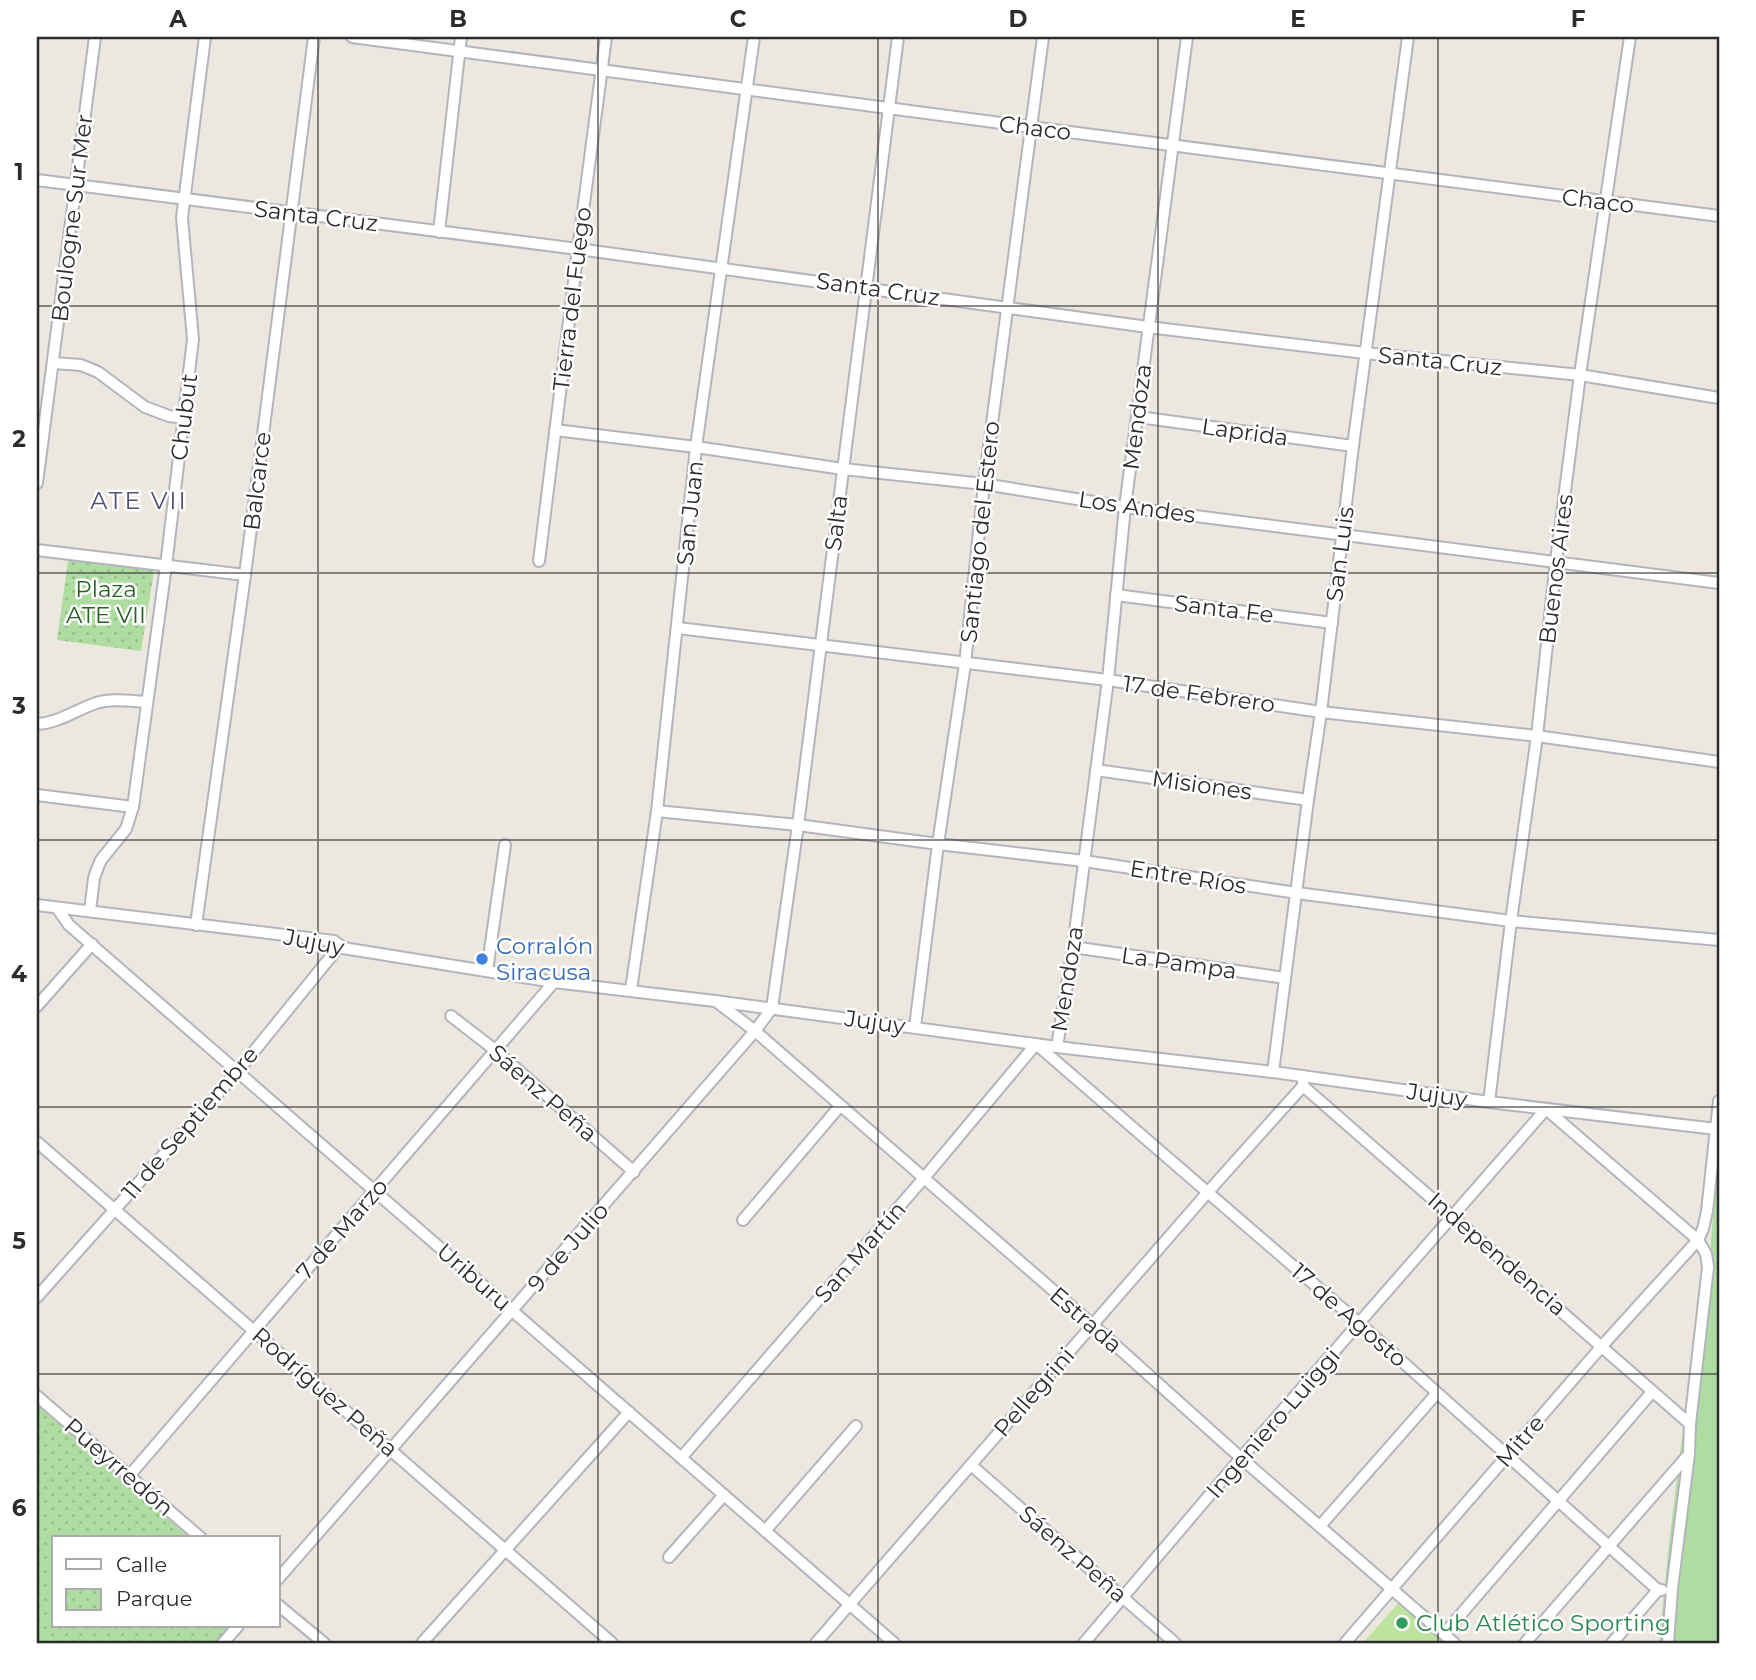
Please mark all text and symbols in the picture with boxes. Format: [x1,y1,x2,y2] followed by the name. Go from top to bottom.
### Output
[168,5,187,33] text: A
[449,5,467,33] text: B
[730,5,747,33] text: C
[1009,5,1028,33] text: D
[1290,5,1306,33] text: E
[1571,5,1586,33] text: F
[997,110,1073,146] street label: Chaco
[45,113,99,323] street label: Boulogne Sur Mer
[14,158,24,186] text: 1
[1560,183,1636,219] street label: Chaco
[253,195,379,237] street label: Santa Cruz
[547,205,597,393] street label: Tierra del Fuego
[814,266,942,312] street label: Santa Cruz
[1377,341,1503,381] street label: Santa Cruz
[1117,362,1157,472] street label: Mendoza
[165,372,203,462] street label: Chubut
[1200,412,1290,452] street label: Laprida
[954,420,1006,644] street label: Santiago del Estero
[12,425,26,453] text: 2
[237,430,277,532] street label: Balcarce
[671,459,709,567] street label: San Juan
[1077,485,1197,529] street label: Los Andes
[90,486,188,515] district label: ATE VII
[819,493,853,553] street label: Salta
[1533,493,1579,645] street label: Buenos Aires
[1320,505,1360,603] street label: San Luis
[66,575,146,629] park label: Plaza ATE VII
[1173,589,1275,629] street label: Santa Fe
[1121,669,1277,719] street label: 17 de Febrero
[11,692,26,720] text: 3
[1150,764,1254,806] street label: Misiones
[1128,854,1248,900] street label: Entre Ríos
[280,922,347,962] street label: Jujuy
[1045,924,1089,1034] street label: Mendoza
[496,932,593,986] place label: Corralón Siracusa
[1119,941,1239,985] street label: La Pampa
[474,951,490,967] marker: Corralón Siracusa
[11,960,27,988] text: 4
[842,1004,908,1040] street label: Jujuy
[483,1038,603,1148] street label: Sáenz Peña
[116,1041,264,1205] street label: 11 de Septiembre
[1404,1077,1470,1113] street label: Jujuy
[290,1172,394,1286] street label: 7 de Marzo
[1422,1186,1572,1322] street label: Independencia
[808,1195,912,1309] street label: San Martín
[522,1197,614,1297] street label: 9 de Julio
[12,1227,26,1255] text: 5
[431,1237,517,1317] street label: Uriburu
[1285,1257,1413,1373] street label: 17 de Agosto
[1044,1281,1128,1359] street label: Estrada
[246,1321,404,1463] street label: Rodríguez Peña
[988,1342,1080,1442] street label: Pellegrini
[1200,1342,1346,1504] street label: Ingeniero Luiggi
[1490,1409,1550,1473] street label: Mitre
[59,1412,179,1522] street label: Pueyrredón
[12,1494,27,1522] text: 6
[1013,1499,1133,1609] street label: Sáenz Peña
[52,1536,280,1628] legend
[116,1552,167,1577] text: Calle
[116,1586,192,1611] text: Parque
[1416,1609,1671,1637] place label: Club Atlético Sporting
[1394,1615,1410,1631] marker: Club Atlético Sporting

